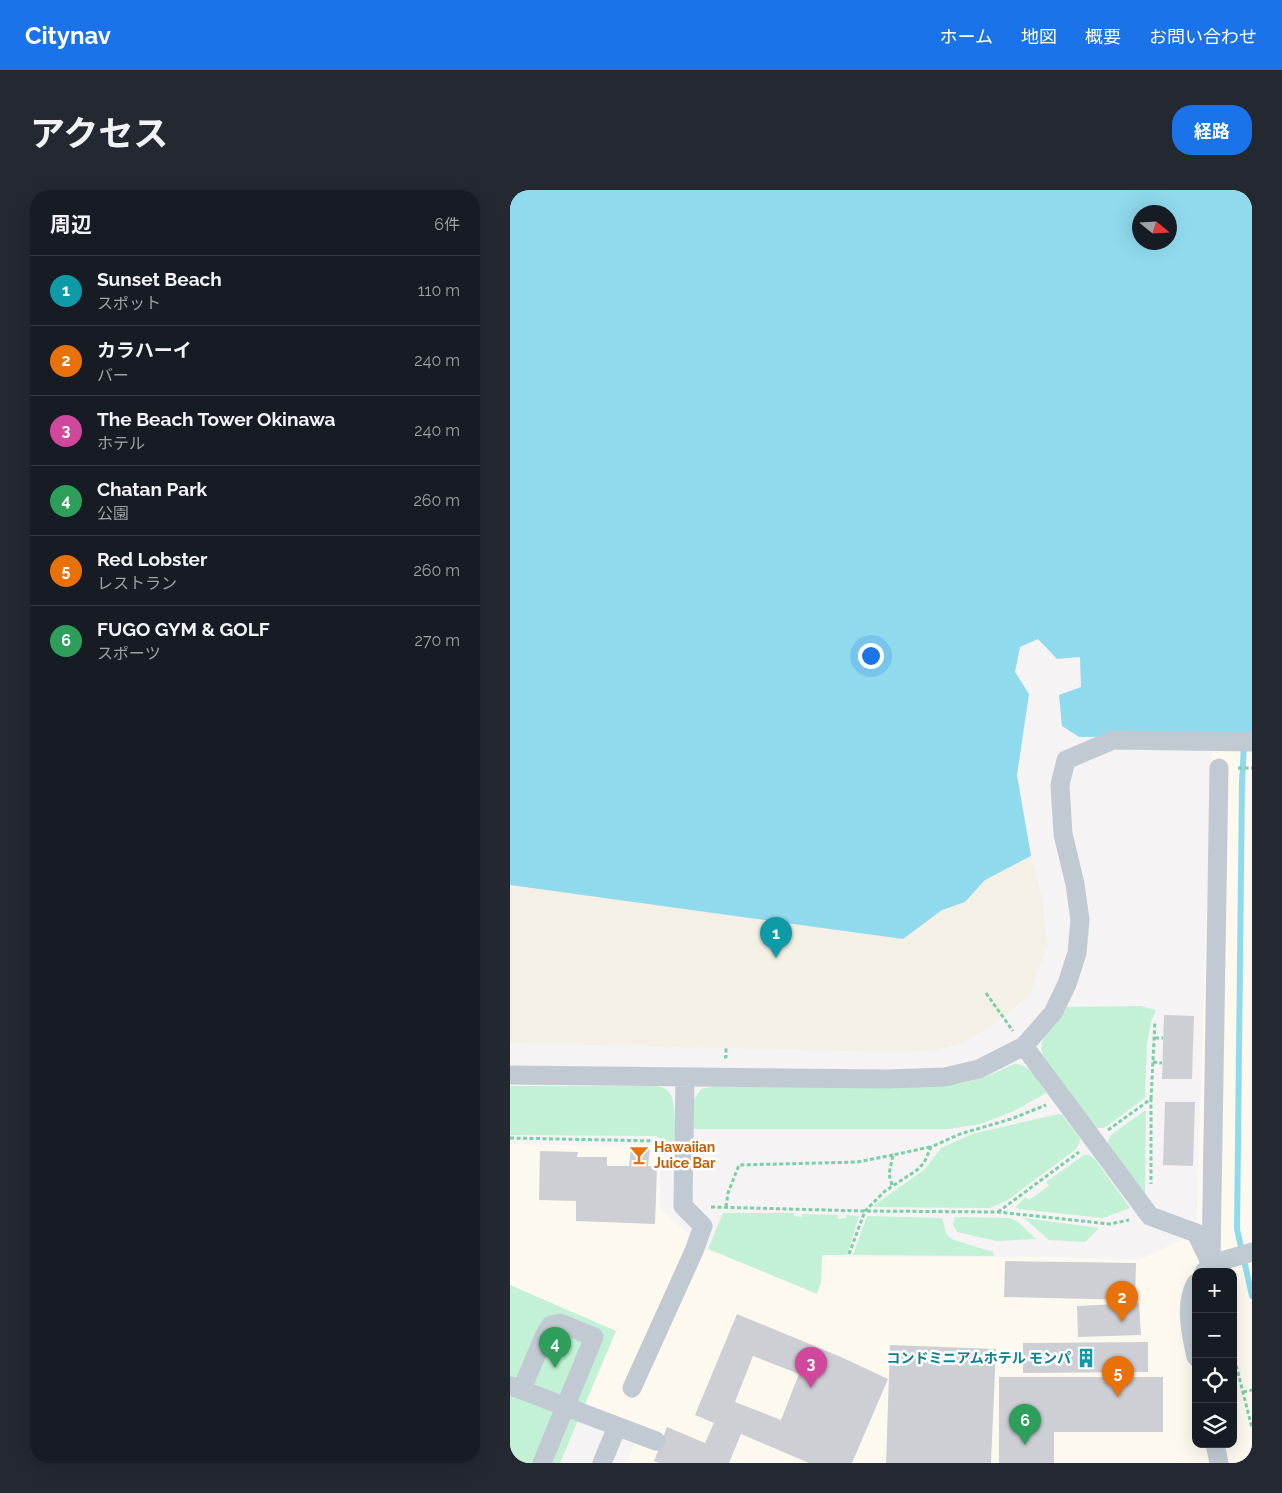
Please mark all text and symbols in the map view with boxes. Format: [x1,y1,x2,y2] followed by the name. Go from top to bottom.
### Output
[25,21,111,50] text: Citynav
[940,26,993,47] text: ホーム
[1021,26,1057,47] text: 地図
[1085,26,1121,47] text: 概要
[1149,26,1257,47] text: お問い合わせ
[1172,105,1252,155] button: 経路
[30,113,168,154] text: アクセス
[1132,205,1177,250] north arrow
[50,212,92,237] text: 周辺
[434,215,460,234] text: 6件
[97,268,222,290] text: Sunset Beach
[62,281,70,300] text: 1
[418,281,460,300] text: 110 m
[97,294,161,313] text: スポット
[97,339,192,361] text: カラハーイ
[61,351,71,370] text: 2
[414,351,460,370] text: 240 m
[97,366,129,385] text: バー
[97,408,336,430] text: The Beach Tower Okinawa
[62,421,70,440] text: 3
[414,421,460,440] text: 240 m
[97,434,145,453] text: ホテル
[97,478,207,500] text: Chatan Park
[61,491,71,510] text: 4
[413,491,460,510] text: 260 m
[97,504,129,523] text: 公園
[97,548,207,570] text: Red Lobster
[62,561,70,580] text: 5
[413,561,460,580] text: 260 m
[97,574,177,593] text: レストラン
[97,618,270,640] text: FUGO GYM & GOLF
[61,631,71,650] text: 6
[415,631,460,650] text: 270 m
[858,643,884,669] your location
[97,644,161,663] text: スポーツ
[760,917,792,958] pin: 1
[654,1139,716,1171] place label: Hawaiian Juice Bar
[628,1144,650,1166] bar icon: Hawaiian Juice Bar
[1192,1268,1237,1448] map controls
[1192,1268,1237,1313] button: +
[1106,1281,1138,1322] pin: 2
[1192,1313,1237,1358] button: −
[539,1327,571,1368] pin: 4
[795,1347,827,1388] pin: 3
[1075,1347,1097,1369] building icon: コンドミニアムホテル モンパ
[887,1350,1071,1366] place label: コンドミニアムホテル モンパ
[1102,1356,1134,1397] pin: 5
[1192,1358,1237,1403] button: locate
[1192,1403,1237,1448] button: layers
[1009,1404,1041,1445] pin: 6

